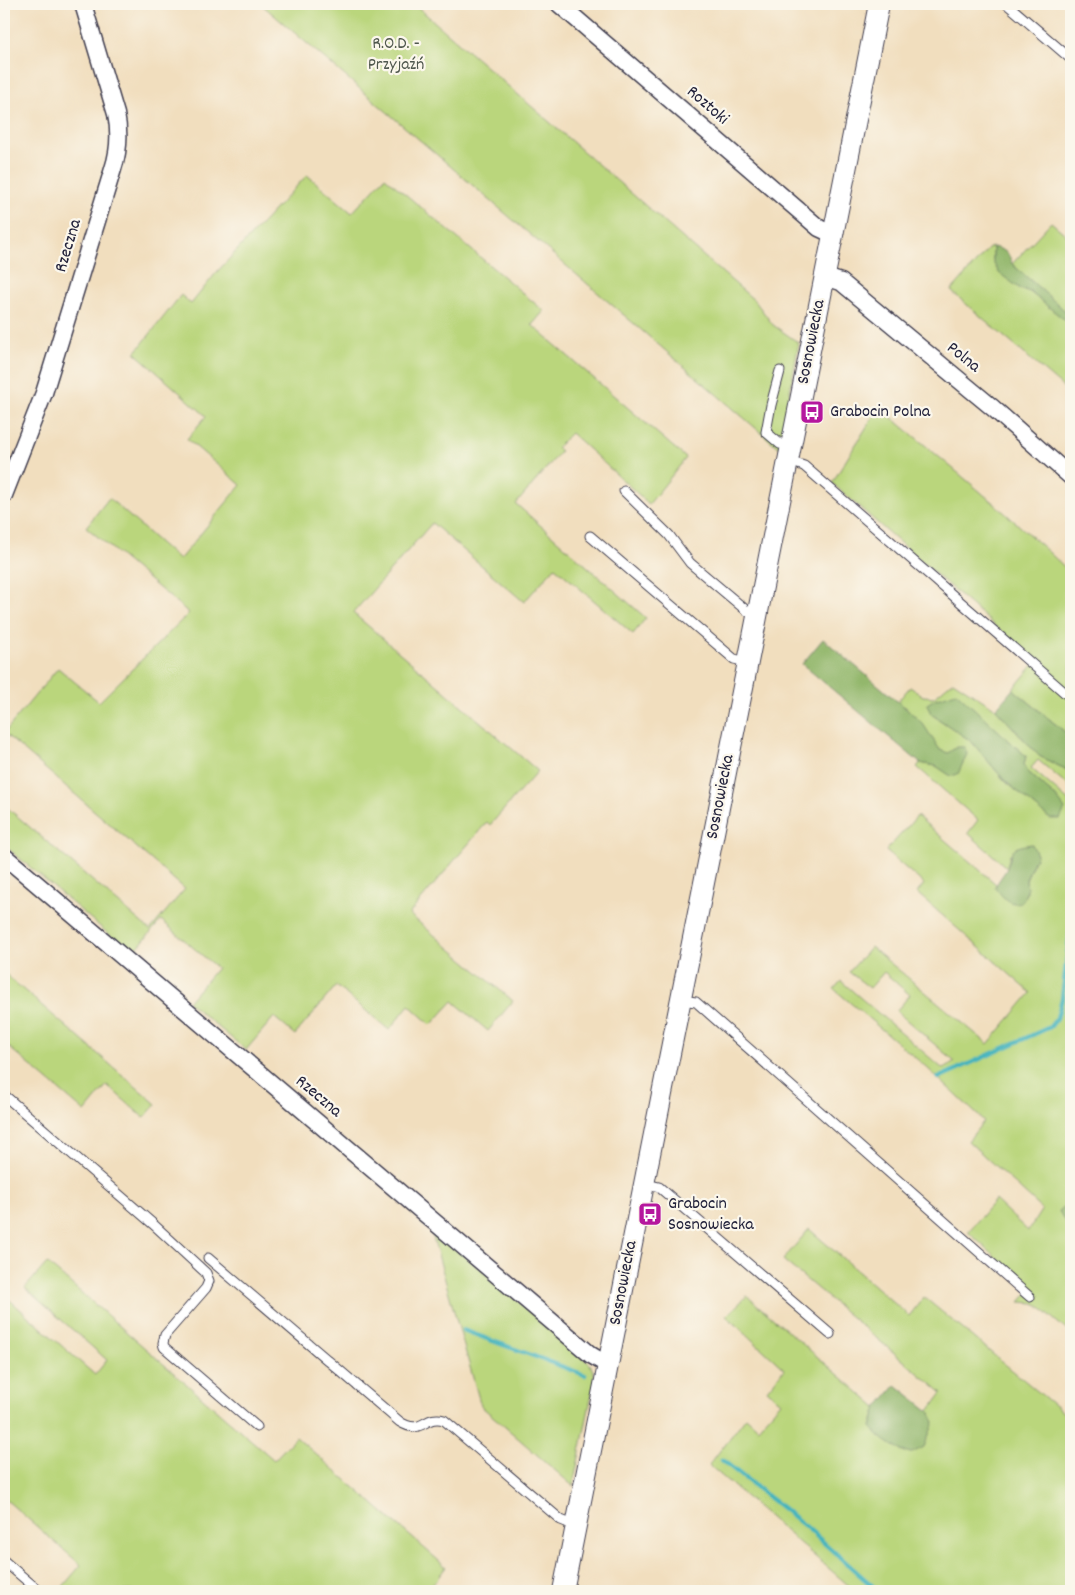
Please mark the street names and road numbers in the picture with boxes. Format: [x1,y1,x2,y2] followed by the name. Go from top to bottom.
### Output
[680,81,734,131] street label: Roztoki
[49,216,89,276] street label: Rzeczna
[792,297,833,386] street label: Sosnowiecka
[941,337,986,380] street label: Polna
[701,752,742,841] street label: Sosnowiecka
[289,1070,347,1124] street label: Rzeczna
[604,1238,645,1327] street label: Sosnowiecka

